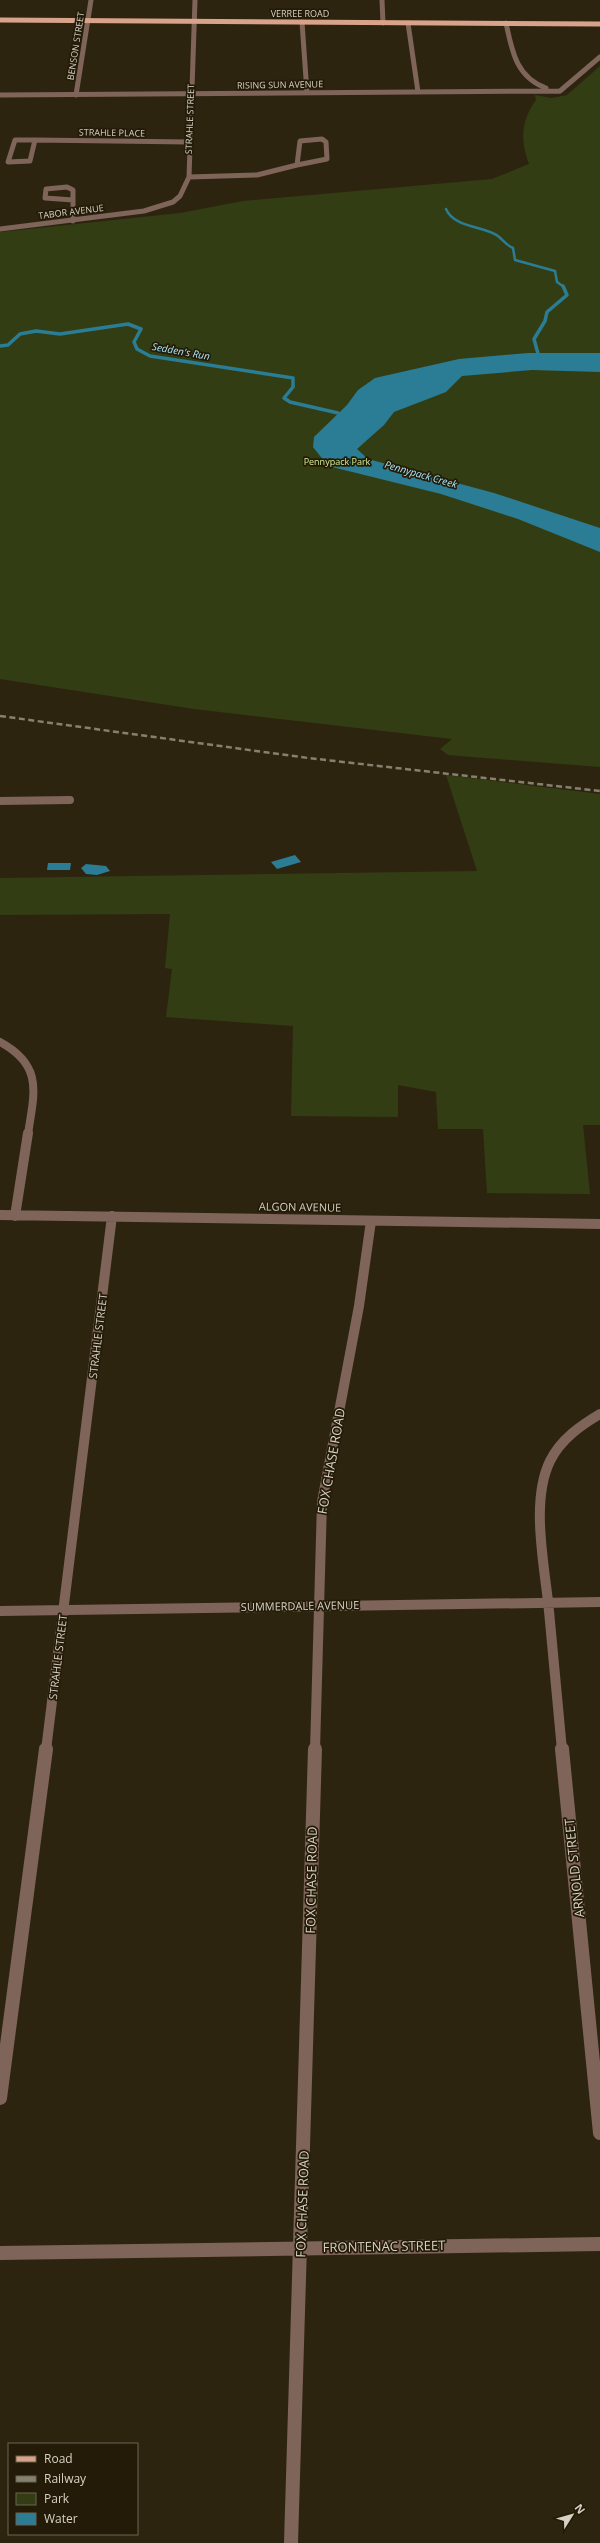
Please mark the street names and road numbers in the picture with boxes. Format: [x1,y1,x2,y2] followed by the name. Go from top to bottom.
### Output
[271,7,329,20] street label: VERREE ROAD
[64,11,87,81] street label: BENSON STREET
[237,77,323,92] street label: RISING SUN AVENUE
[182,84,197,154] street label: STRAHLE STREET
[79,125,145,140] street label: STRAHLE PLACE
[38,201,104,222] street label: TABOR AVENUE
[259,1198,341,1215] street label: ALGON AVENUE
[85,1292,110,1379] street label: STRAHLE STREET
[313,1407,349,1515] street label: FOX CHASE ROAD
[241,1597,359,1614] street label: SUMMERDALE AVENUE
[45,1613,70,1700] street label: STRAHLE STREET
[560,1817,588,1919] street label: ARNOLD STREET
[301,1826,321,1934] street label: FOX CHASE ROAD
[291,2150,313,2258] street label: FOX CHASE ROAD
[323,2236,446,2256] street label: FRONTENAC STREET

